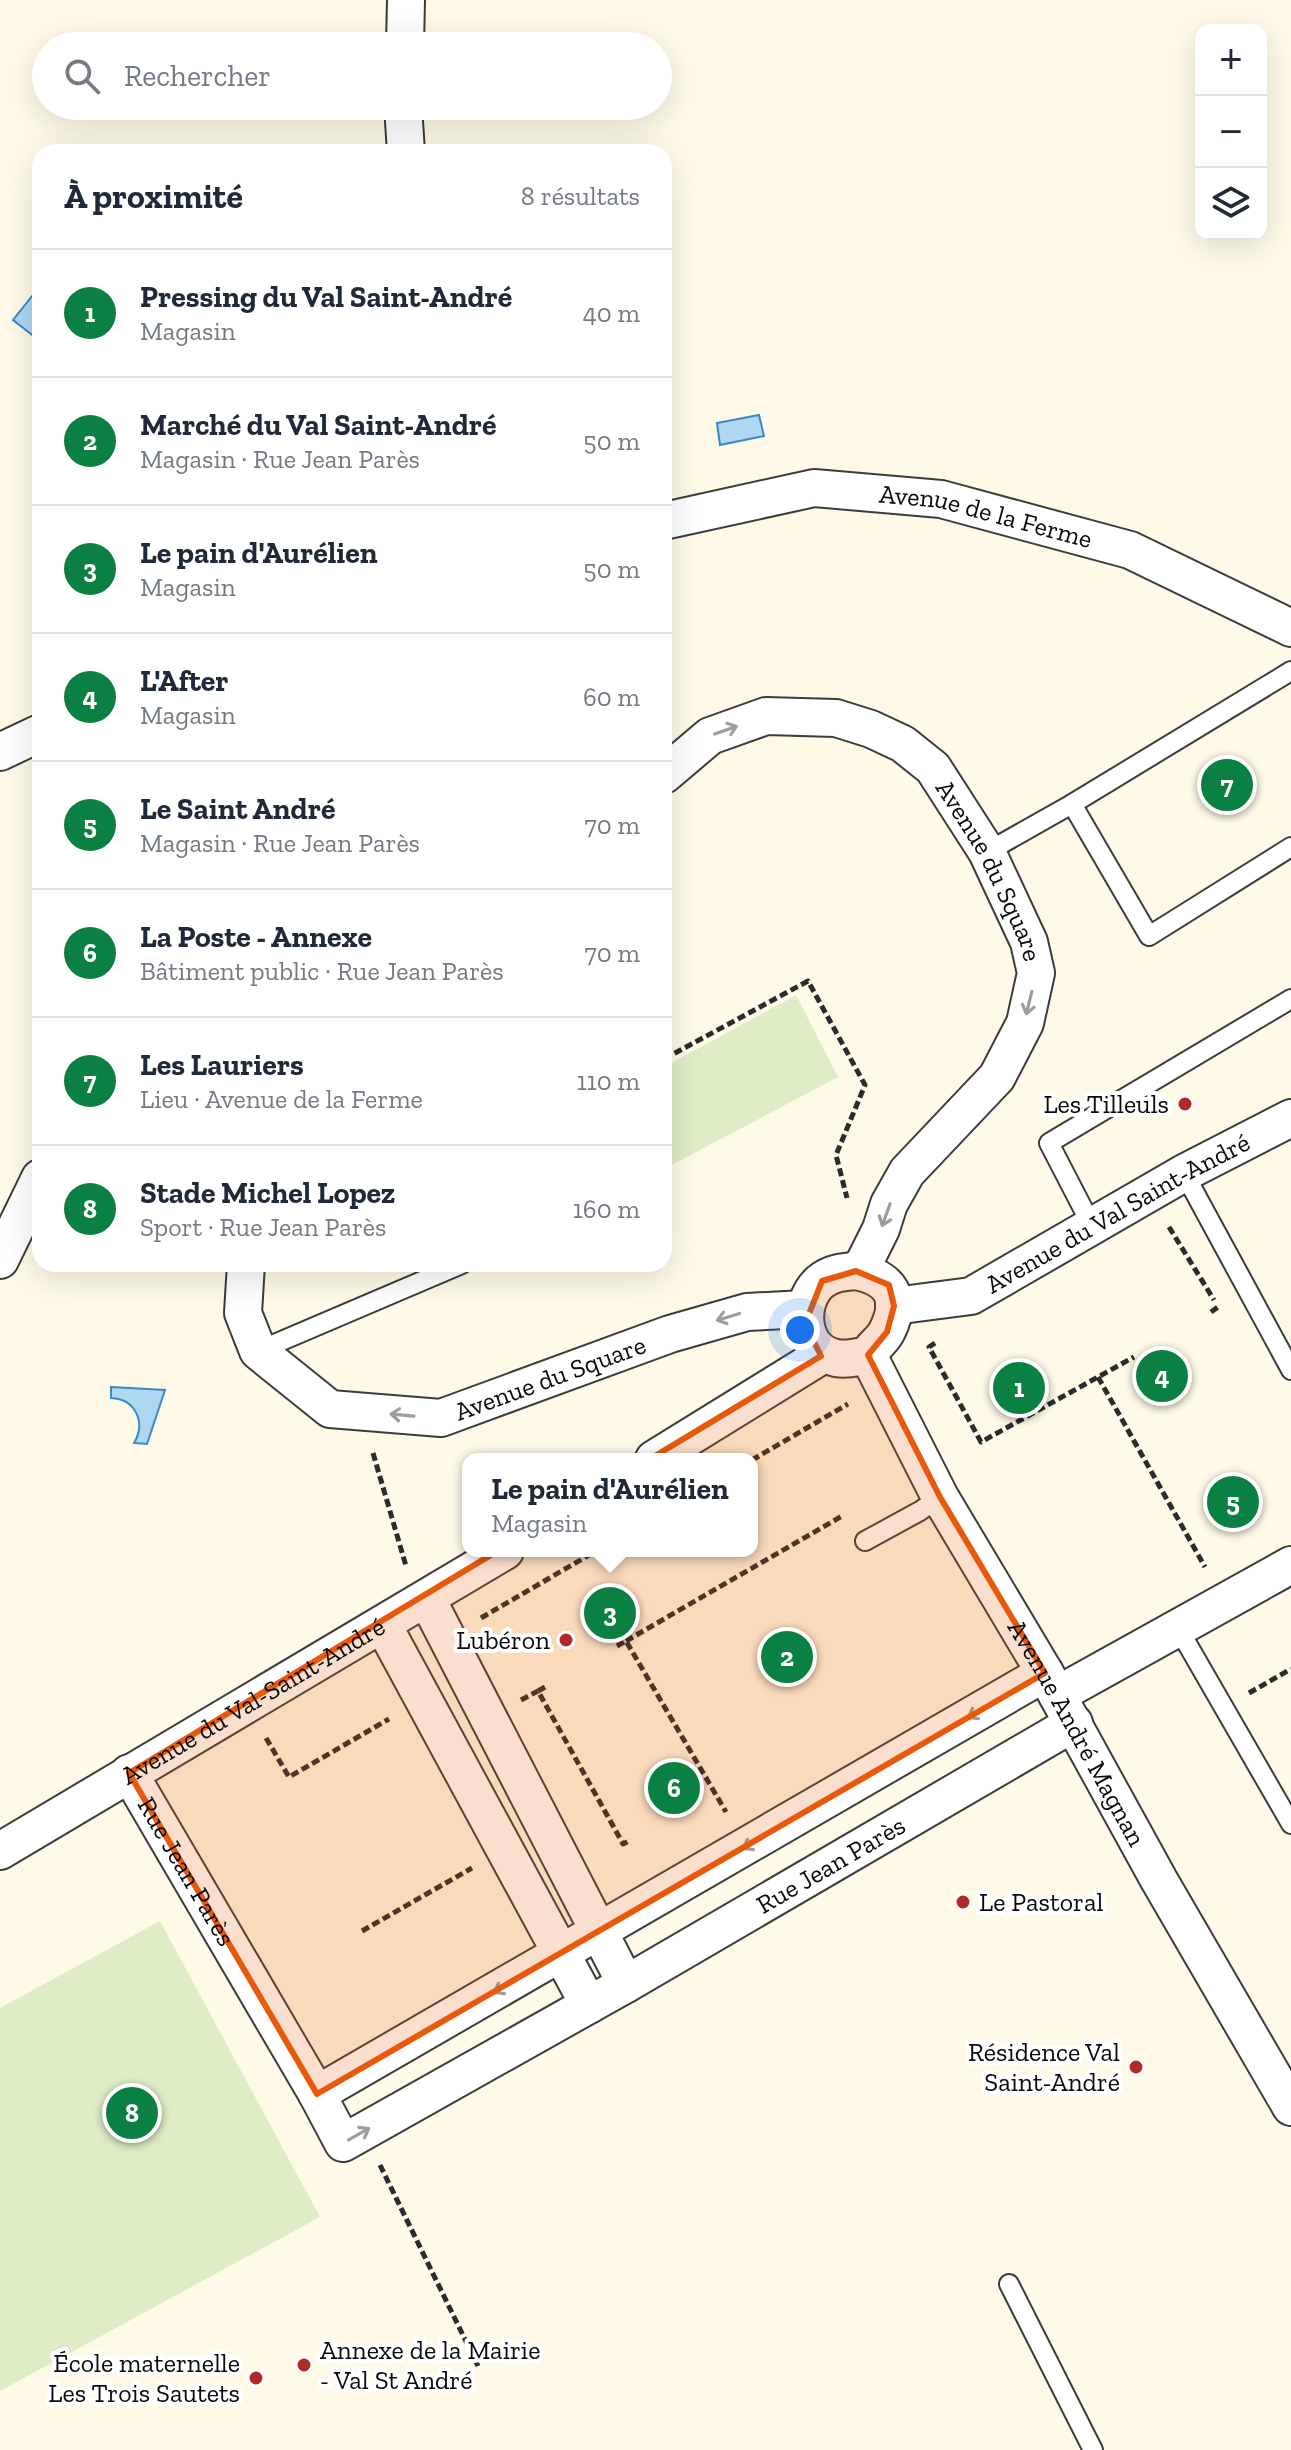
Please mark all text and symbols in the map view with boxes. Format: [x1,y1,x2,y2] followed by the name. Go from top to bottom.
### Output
[1195,24,1267,240] map controls
[1195,24,1267,96] button: +
[32,32,672,120] search box
[60,54,104,98] icon: search
[124,58,271,94] text: Rechercher
[1195,96,1267,168] button: −
[1195,168,1267,240] button: layers
[64,176,243,217] text: À proximité
[521,180,640,212] text: 8 résultats
[140,279,512,315] text: Pressing du Val Saint-André
[85,297,95,329] text: 1
[583,297,640,329] text: 40 m
[140,315,236,347] text: Magasin
[140,407,496,443] text: Marché du Val Saint-André
[83,425,97,457] text: 2
[583,425,640,457] text: 50 m
[140,443,420,475] text: Magasin · Rue Jean Parès
[878,478,1096,555] street label: Avenue de la Ferme
[140,535,378,571] text: Le pain d'Aurélien
[83,553,97,585] text: 3
[583,553,640,585] text: 50 m
[140,571,236,603] text: Magasin
[140,663,229,699] text: L'After
[83,681,97,713] text: 4
[583,681,640,713] text: 60 m
[140,699,236,731] text: Magasin
[714,721,739,736] one-way arrow
[1201,755,1253,815] pin: 7
[929,774,1049,964] street label: Avenue du Square
[140,791,335,827] text: Le Saint André
[83,809,97,841] text: 5
[584,809,640,841] text: 70 m
[140,827,420,859] text: Magasin · Rue Jean Parès
[140,919,372,955] text: La Poste - Annexe
[83,937,97,969] text: 6
[584,937,640,969] text: 70 m
[140,955,504,987] text: Bâtiment public · Rue Jean Parès
[1021,989,1036,1015] one-way arrow
[140,1047,304,1083] text: Les Lauriers
[84,1065,96,1097] text: 7
[577,1065,640,1097] text: 110 m
[140,1083,423,1115] text: Lieu · Avenue de la Ferme
[1043,1088,1169,1120] place label: Les Tilleuls
[1176,1095,1194,1113] marker: Les Tilleuls
[980,1126,1255,1300] street label: Avenue du Val Saint-André
[140,1175,395,1211] text: Stade Michel Lopez
[83,1193,97,1225] text: 8
[573,1193,640,1225] text: 160 m
[878,1202,892,1227] one-way arrow
[140,1211,386,1243] text: Sport · Rue Jean Parès
[716,1310,742,1325] one-way arrow
[780,1310,820,1350] your location
[450,1328,650,1428] street label: Avenue du Square
[1136,1346,1188,1406] pin: 4
[993,1358,1045,1418] pin: 1
[389,1407,416,1422] one-way arrow
[462,1453,758,1557] popup
[491,1471,729,1507] text: Le pain d'Aurélien
[1207,1472,1259,1532] pin: 5
[491,1507,587,1539] text: Magasin
[584,1583,636,1643] pin: 3
[115,1610,390,1792] street label: Avenue du Val-Saint-André
[1001,1614,1153,1852] street label: Avenue André Magnan
[456,1624,550,1656] place label: Lubéron
[761,1627,813,1687] pin: 2
[557,1631,575,1649] marker: Lubéron
[967,1704,990,1720] one-way arrow
[648,1758,700,1818] pin: 6
[131,1791,243,1952] street label: Rue Jean Parès
[751,1809,911,1921] street label: Rue Jean Parès
[742,1835,765,1851] one-way arrow
[979,1886,1103,1918] place label: Le Pastoral
[954,1893,972,1911] marker: Le Pastoral
[493,1979,516,1995] one-way arrow
[968,2036,1120,2098] place label: Résidence Val Saint-André
[1127,2058,1145,2076] marker: Résidence Val Saint-André
[106,2083,158,2143] pin: 8
[346,2126,370,2142] one-way arrow
[320,2334,540,2396] place label: Annexe de la Mairie - Val St André
[48,2347,240,2409] place label: École maternelle Les Trois Sautets
[295,2356,313,2374] marker: Annexe de la Mairie - Val St André
[247,2369,265,2387] marker: École maternelle Les Trois Sautets

